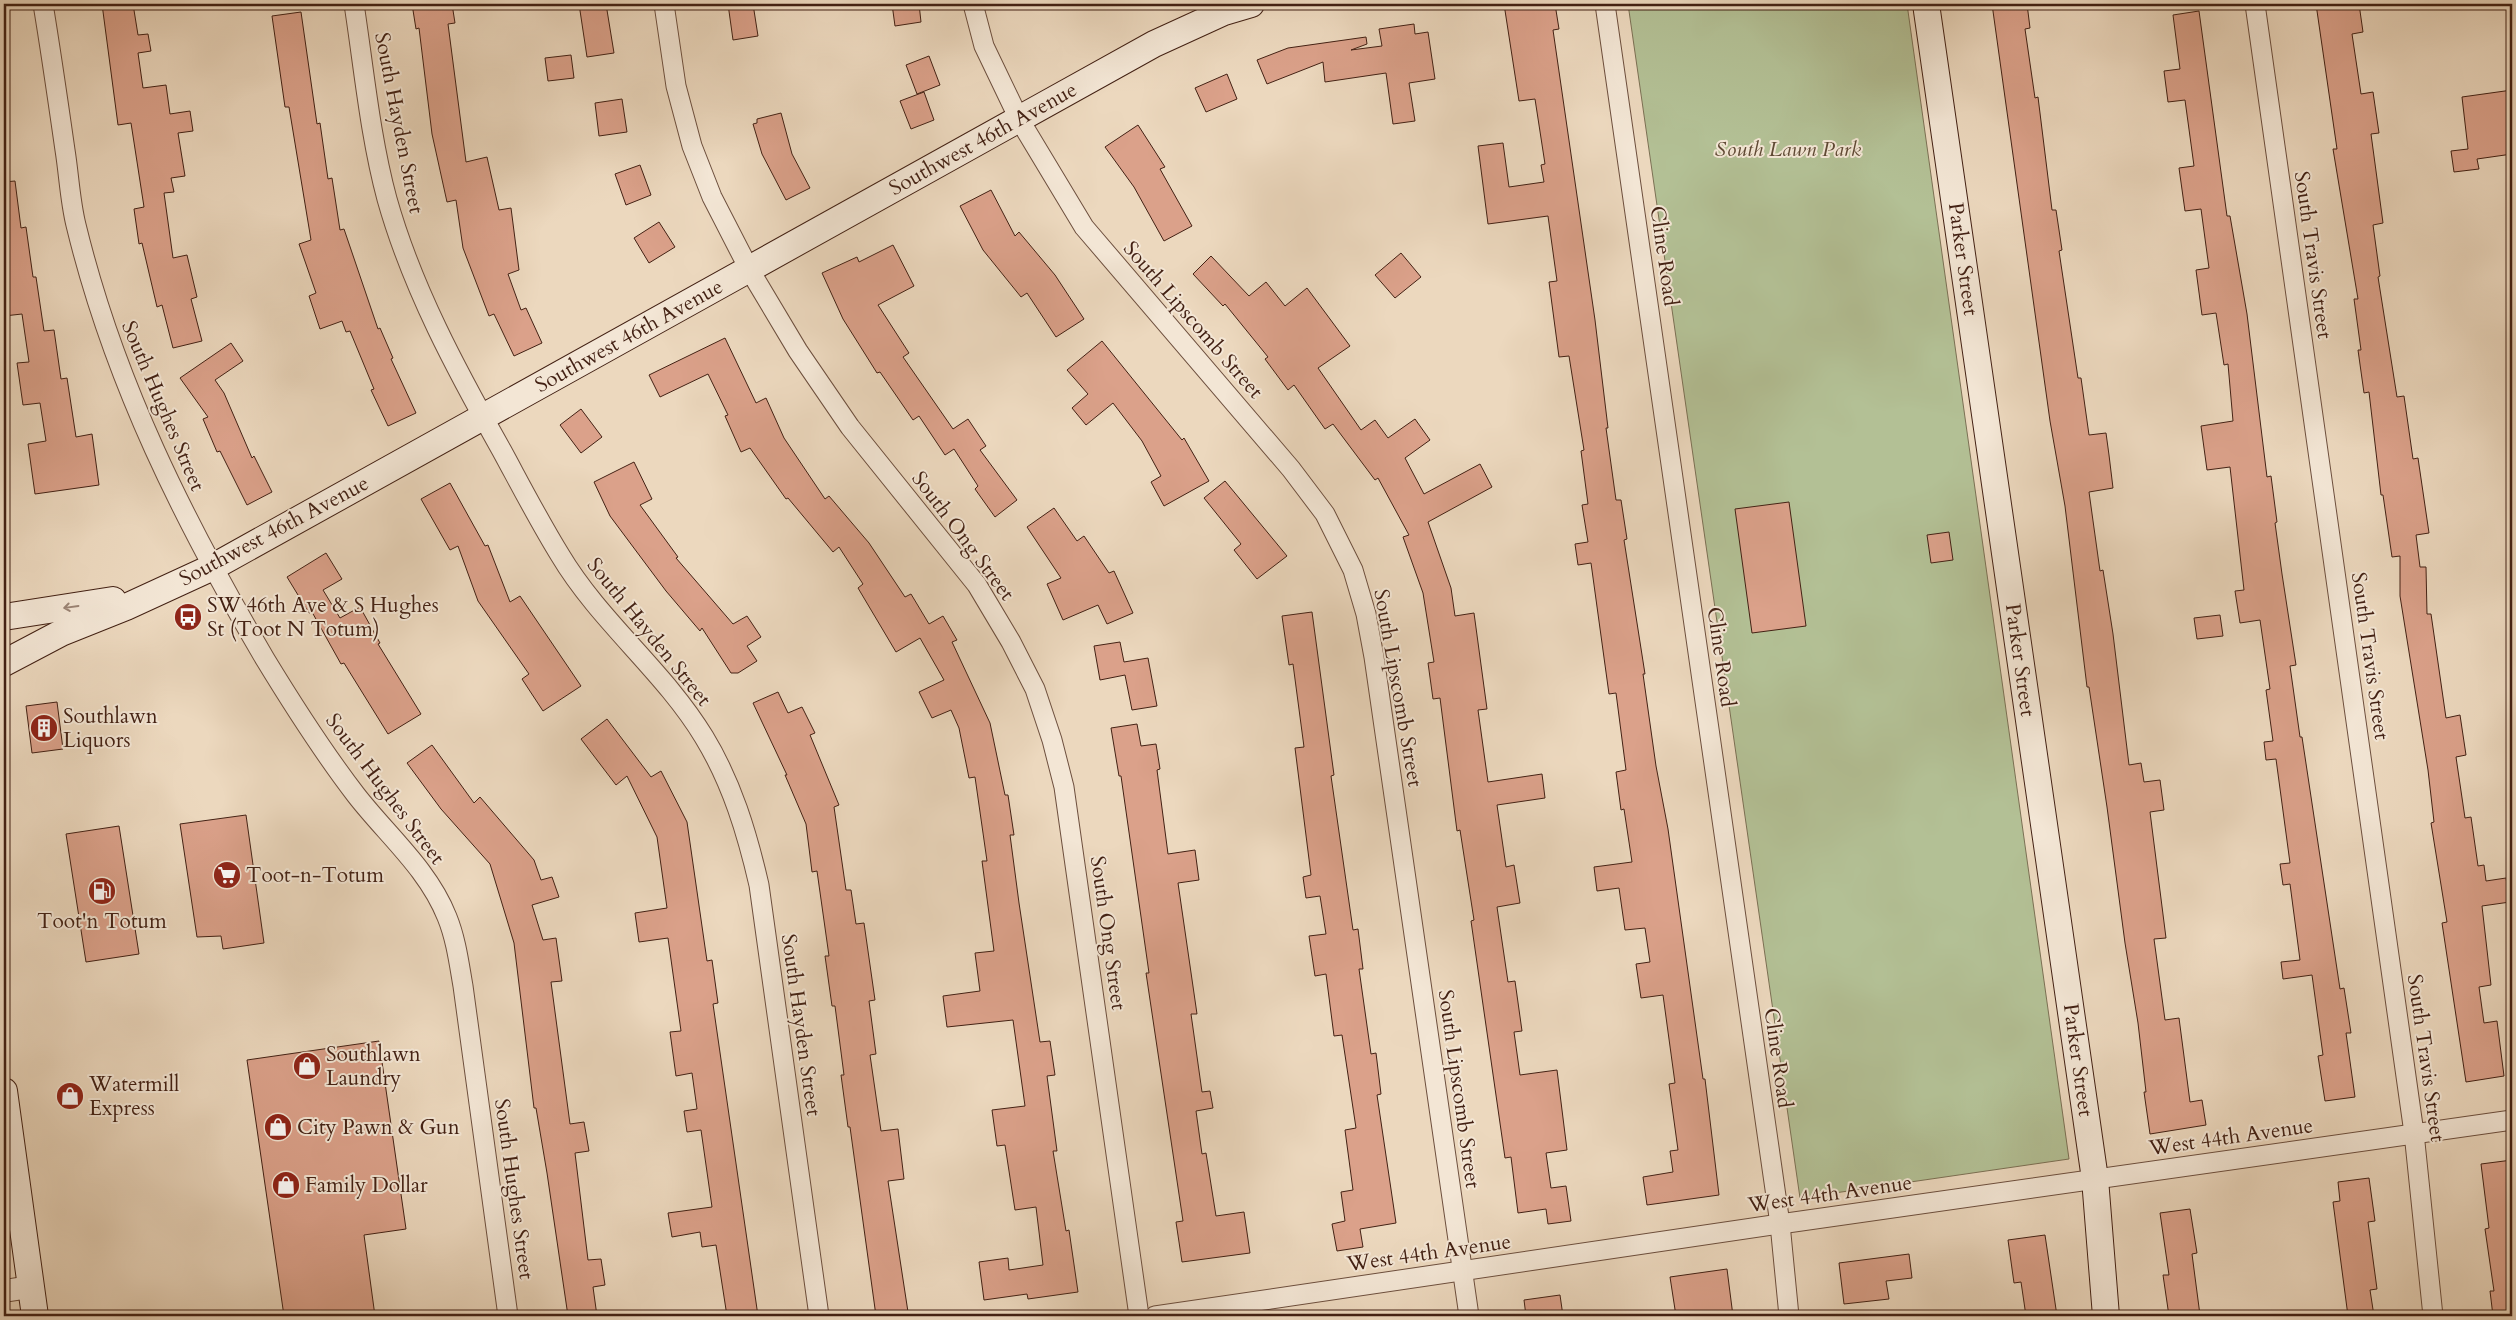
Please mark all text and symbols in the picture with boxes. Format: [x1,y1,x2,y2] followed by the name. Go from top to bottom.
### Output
[367,30,431,216] street label: South Hayden Street
[884,75,1082,203] street label: Southwest 46th Avenue
[1715,135,1862,164] park label: South Lawn Park
[2287,169,2339,341] street label: South Travis Street
[1941,201,1985,318] street label: Parker Street
[1643,204,1685,308] street label: Cline Road
[1116,235,1270,405] street label: South Lipscomb Street
[530,272,728,400] street label: Southwest 46th Avenue
[114,316,212,496] street label: South Hughes Street
[905,465,1022,607] street label: South Ong Street
[174,469,374,593] street label: Southwest 46th Avenue
[580,551,718,713] street label: South Hayden Street
[2344,570,2396,742] street label: South Travis Street
[1366,587,1430,789] street label: South Lipscomb Street
[207,591,439,644] place label: SW 46th Ave & S Hughes St (Toot N Totum)
[173,602,203,632] bus stop icon: SW 46th Ave & S Hughes St (Toot N Totum)
[1998,602,2042,719] street label: Parker Street
[63,603,79,613] one-way arrow
[1700,605,1742,709] street label: Cline Road
[63,702,158,755] place label: Southlawn Liquors
[319,707,452,871] street label: South Hughes Street
[29,713,59,743] building icon: Southlawn Liquors
[1083,854,1133,1012] street label: South Ong Street
[212,860,242,890] supermarket icon: Toot-n-Totum
[246,861,384,890] place label: Toot-n-Totum
[87,876,117,906] fuel station icon: Toot'n Totum
[37,907,167,936] place label: Toot'n Totum
[774,932,828,1118] street label: South Hayden Street
[2400,972,2452,1144] street label: South Travis Street
[1431,988,1487,1190] street label: South Lipscomb Street
[2056,1002,2100,1119] street label: Parker Street
[1757,1006,1799,1110] street label: Cline Road
[326,1040,421,1093] place label: Southlawn Laundry
[292,1051,322,1081] shop icon: Southlawn Laundry
[88,1070,179,1123] place label: Watermill Express
[55,1081,85,1111] shop icon: Watermill Express
[487,1097,541,1282] street label: South Hughes Street
[2146,1111,2315,1163] street label: West 44th Avenue
[263,1112,293,1142] shop icon: City Pawn & Gun
[297,1113,460,1142] place label: City Pawn & Gun
[1745,1168,1914,1220] street label: West 44th Avenue
[271,1170,301,1200] shop icon: Family Dollar
[305,1171,428,1200] place label: Family Dollar
[1344,1227,1513,1279] street label: West 44th Avenue

